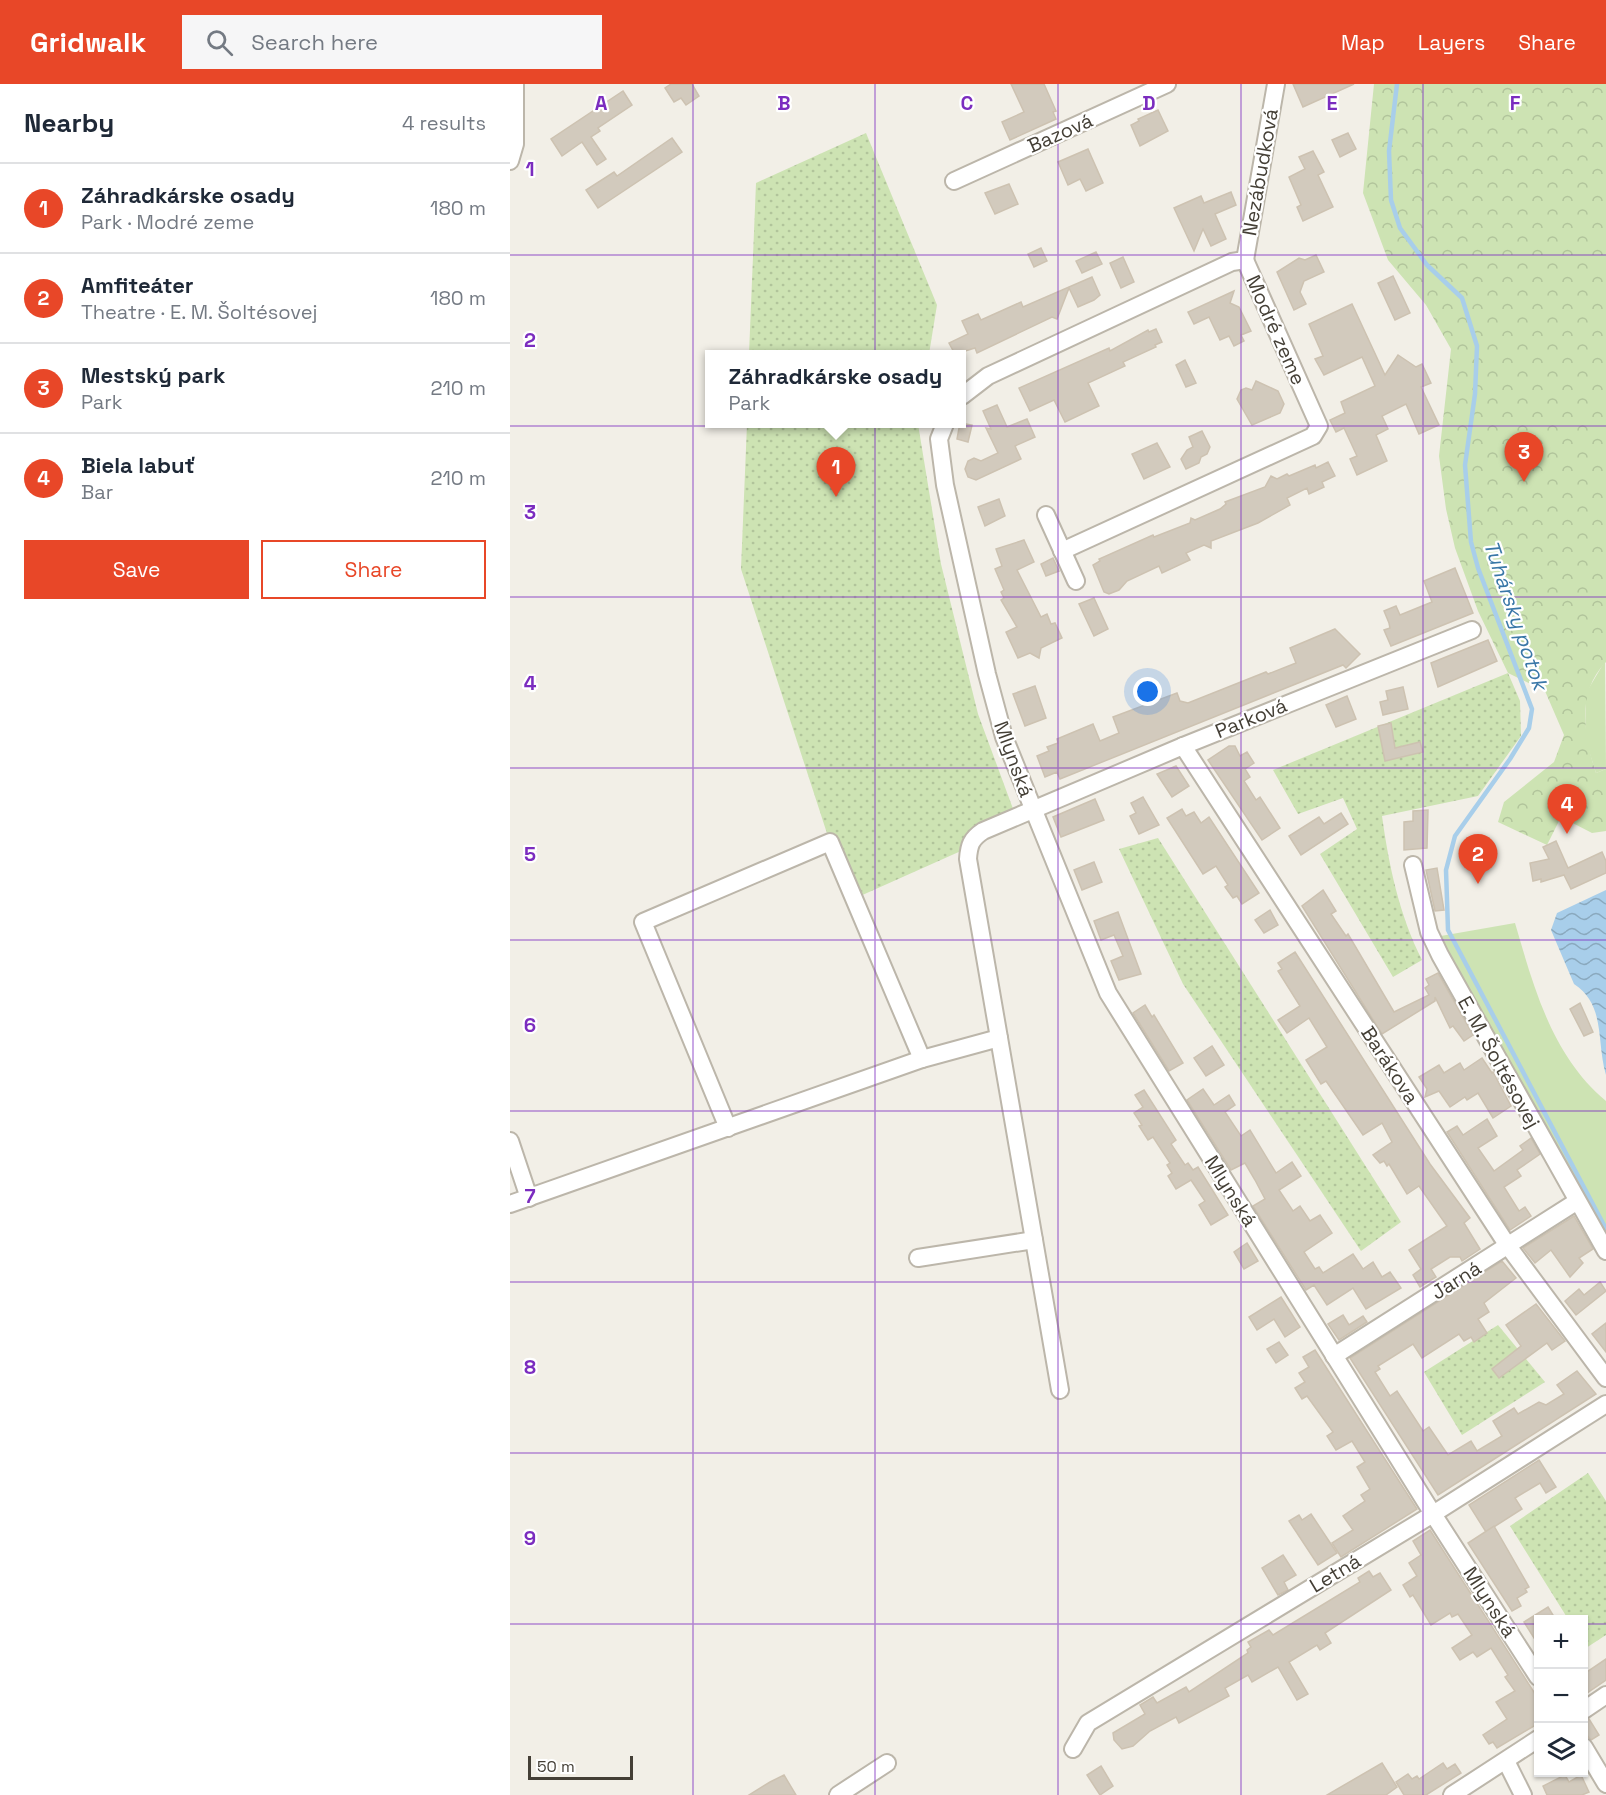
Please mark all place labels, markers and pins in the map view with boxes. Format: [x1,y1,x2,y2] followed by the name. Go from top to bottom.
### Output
[1504,432,1544,482] pin: 3
[816,448,856,497] pin: 1
[1548,784,1586,834] pin: 4
[1458,834,1498,884] pin: 2

